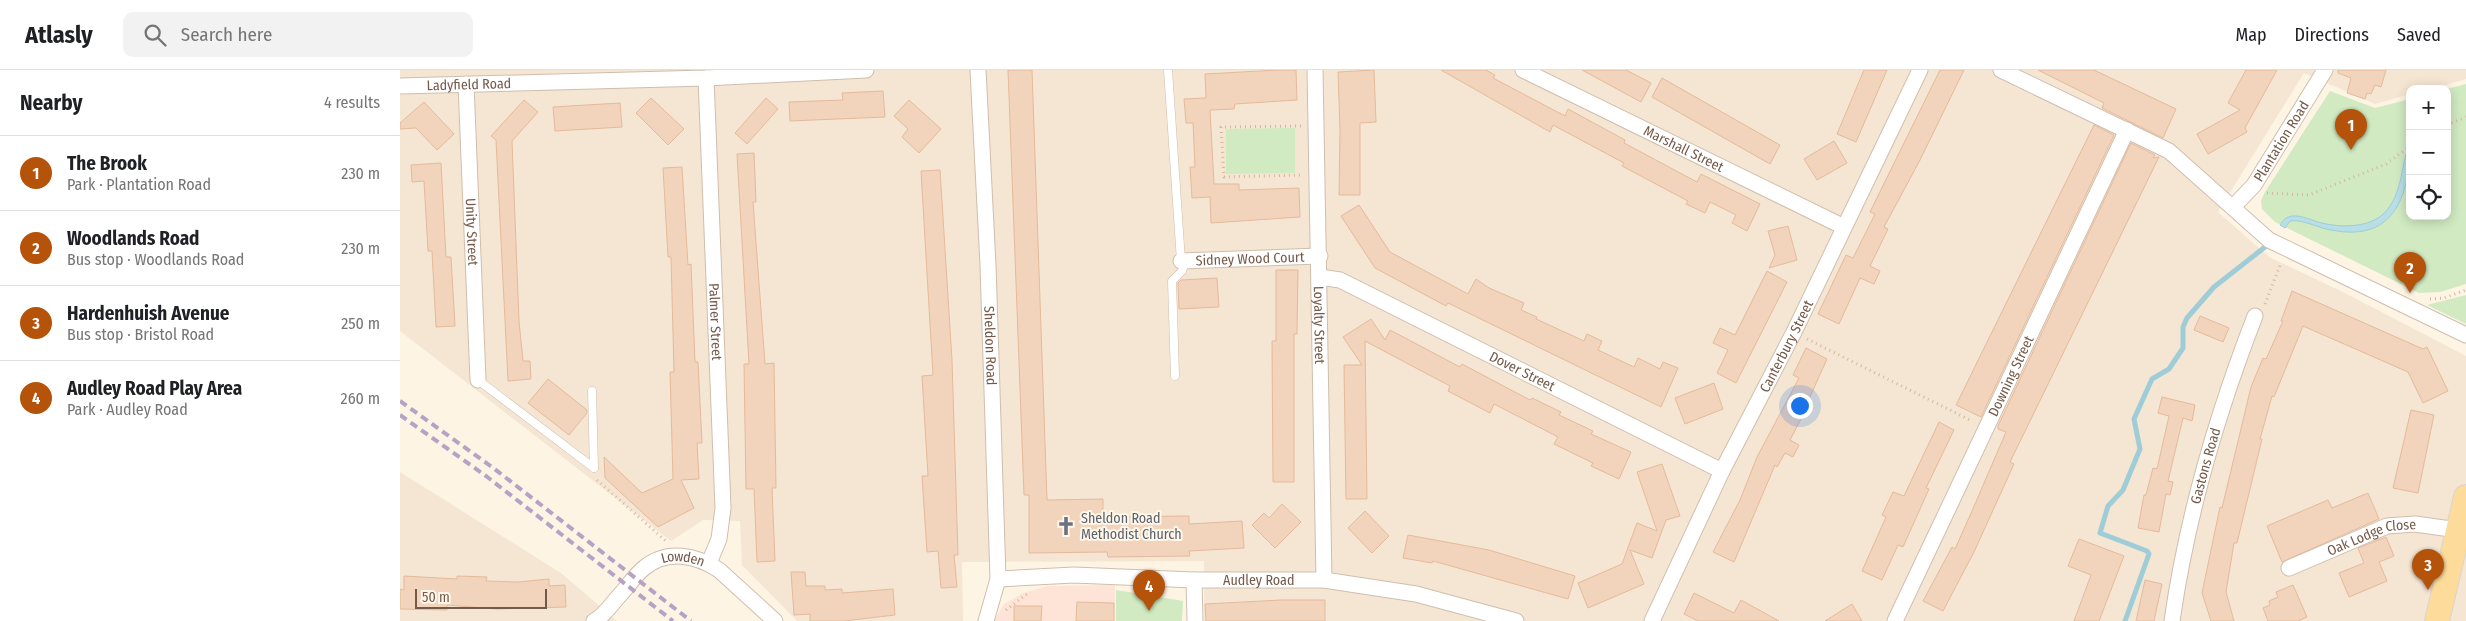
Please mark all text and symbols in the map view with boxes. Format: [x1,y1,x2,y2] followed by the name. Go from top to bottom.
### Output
[123,12,473,57] search box
[25,21,93,49] text: Atlasly
[141,21,169,49] icon: search
[181,23,272,46] text: Search here
[2235,24,2267,46] text: Map
[2295,24,2369,46] text: Directions
[2397,24,2441,46] text: Saved
[427,75,511,94] street label: Ladyfield Road
[2406,85,2451,220] map controls
[2406,85,2451,130] button: +
[20,90,82,116] text: Nearby
[324,93,380,112] text: 4 results
[2250,98,2312,185] street label: Plantation Road
[2335,109,2367,150] pin: 1
[1641,122,1727,176] street label: Marshall Street
[2406,130,2451,175] button: −
[67,152,147,175] text: The Brook
[33,164,39,183] text: 1
[341,164,380,183] text: 230 m
[67,175,211,194] text: Park · Plantation Road
[2406,175,2451,220] button: locate
[462,198,482,266] street label: Unity Street
[67,227,199,250] text: Woodlands Road
[32,239,40,258] text: 2
[341,239,380,258] text: 230 m
[1195,248,1305,269] street label: Sidney Wood Court
[67,250,244,269] text: Bus stop · Woodlands Road
[2394,252,2426,293] pin: 2
[706,283,726,361] street label: Palmer Street
[1310,286,1329,365] street label: Loyalty Street
[1756,297,1817,395] street label: Canterbury Street
[67,302,229,325] text: Hardenhuish Avenue
[981,306,1000,386] street label: Sheldon Road
[32,314,40,333] text: 3
[341,314,380,333] text: 250 m
[67,325,214,344] text: Bus stop · Bristol Road
[1984,332,2037,419] street label: Downing Street
[1487,348,1558,395] street label: Dover Street
[67,377,242,400] text: Audley Road Play Area
[32,389,40,408] text: 4
[341,389,380,408] text: 260 m
[1787,393,1813,419] your location
[67,400,188,419] text: Park · Audley Road
[2187,426,2224,505] street label: Gastons Road
[1081,510,1182,543] place label: Sheldon Road Methodist Church
[1055,515,1077,537] church icon: Sheldon Road Methodist Church
[2324,515,2417,559] street label: Oak Lodge Close
[659,547,707,570] street label: Lowden
[2412,549,2444,590] pin: 3
[1133,570,1165,611] pin: 4
[1223,572,1294,589] street label: Audley Road
[415,586,548,609] scale bar
[422,589,450,606] text: 50 m

